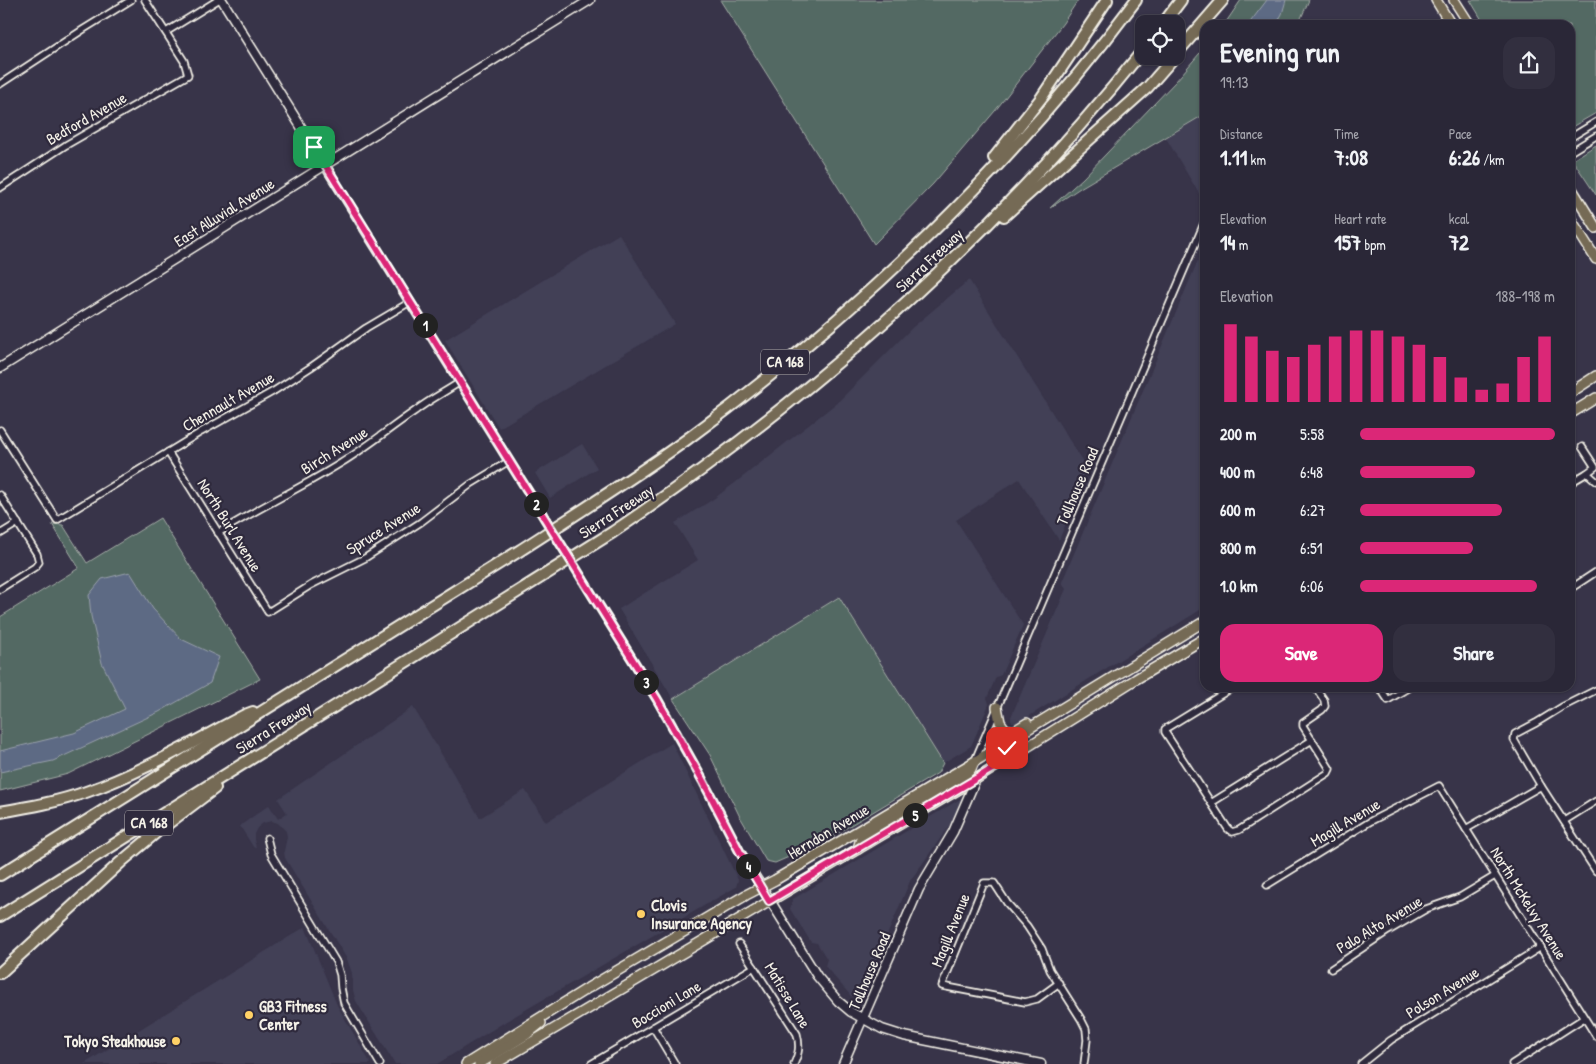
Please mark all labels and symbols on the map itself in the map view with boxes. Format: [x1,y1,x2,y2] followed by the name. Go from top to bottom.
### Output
[42,86,131,150] street label: Bedford Avenue
[293,126,335,168] pin
[170,172,279,252] street label: East Alluvial Avenue
[890,223,968,297] street label: Sierra Freeway
[412,312,438,338] pin: 1
[761,350,809,374] road number: CA 168
[178,365,279,436] street label: Chennault Avenue
[296,420,372,479] street label: Birch Avenue
[1051,444,1103,528] street label: Tollhouse Road
[193,474,268,576] street label: North Burl Avenue
[574,479,658,543] street label: Sierra Freeway
[524,492,548,516] pin: 2
[342,496,425,559] street label: Spruce Avenue
[634,670,658,694] pin: 3
[231,695,315,759] street label: Sierra Freeway
[986,727,1028,769] pin
[1306,792,1384,851] street label: Magill Avenue
[783,798,873,864] street label: Herndon Avenue
[902,802,928,828] pin: 5
[125,810,173,836] road number: CA 168
[1485,842,1573,964] street label: North McKelvy Avenue
[736,854,760,878] pin: 4
[925,889,975,970] street label: Magill Avenue
[1332,889,1427,958] street label: Palo Alto Avenue
[651,894,752,935] place label: Clovis Insurance Agency
[635,908,647,920] marker: Clovis Insurance Agency
[843,929,895,1013] street label: Tollhouse Road
[760,958,817,1033] street label: Matisse Lane
[1401,960,1483,1023] street label: Polson Avenue
[627,974,705,1033] street label: Boccioni Lane
[259,995,327,1035] place label: GB3 Fitness Center
[243,1009,255,1021] marker: GB3 Fitness Center
[63,1030,167,1053] place label: Tokyo Steakhouse
[170,1035,182,1047] marker: Tokyo Steakhouse

